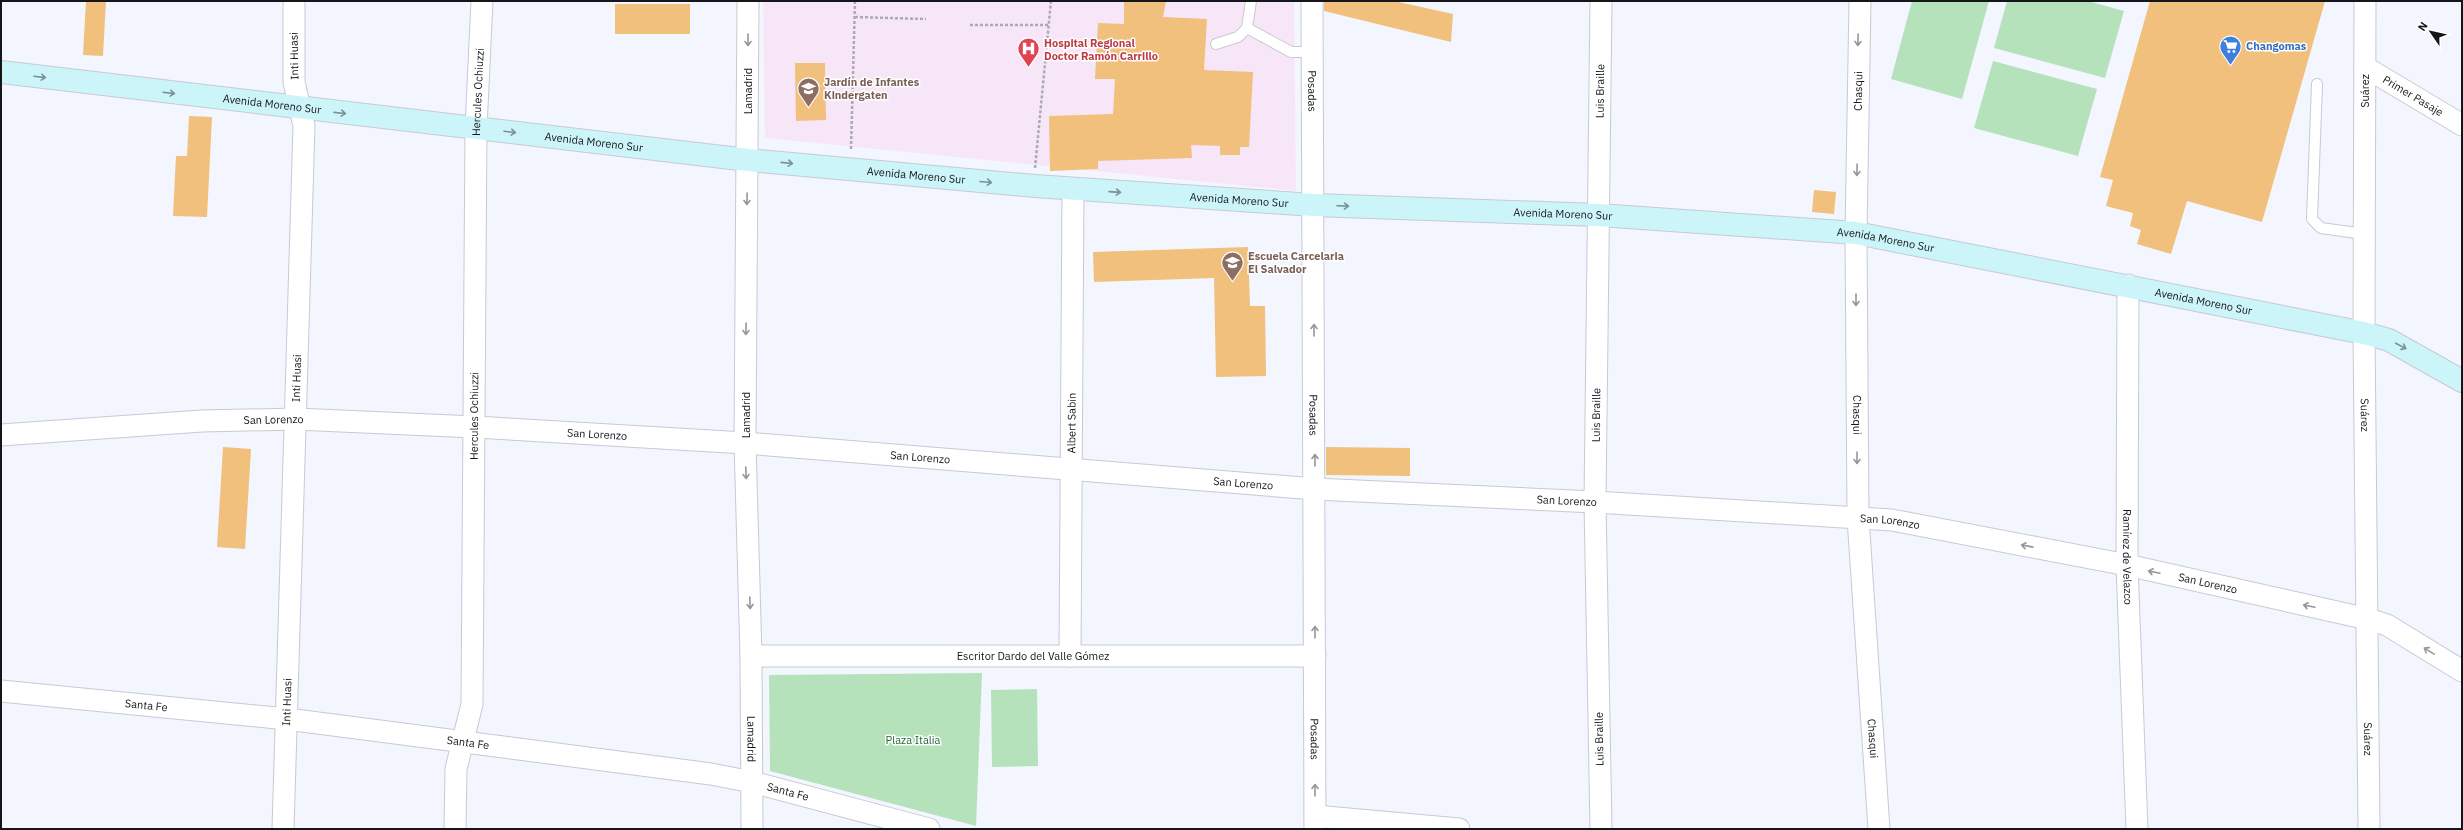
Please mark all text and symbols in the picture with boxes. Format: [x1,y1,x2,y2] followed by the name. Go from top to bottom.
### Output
[2411,12,2451,52] north arrow
[2415,19,2431,34] text: N
[287,32,301,80] street label: Inti Huasi
[744,33,752,46] one-way arrow
[1854,33,1862,46] one-way arrow
[2218,33,2244,66] supermarket icon: Changomas
[1016,36,1042,69] hospital icon: Hospital Regional Doctor Ramón Carrillo
[1044,36,1158,63] place label: Hospital Regional Doctor Ramón Carrillo
[2246,39,2307,53] place label: Changomas
[469,48,487,136] street label: Hercules Ochiuzzi
[1593,64,1607,118] street label: Luis Braille
[741,68,755,114] street label: Lamadrid
[1305,70,1319,112] street label: Posadas
[1851,71,1865,111] street label: Chasqui
[2380,72,2446,119] street label: Primer Pasaje
[33,73,46,81] one-way arrow
[2358,74,2372,108] street label: Suárez
[796,75,822,108] school or university icon: Jardín de Infantes Kindergaten
[824,75,920,102] place label: Jardín de Infantes Kindergaten
[162,89,175,96] one-way arrow
[222,91,322,117] street label: Avenida Moreno Sur
[333,109,346,117] one-way arrow
[504,128,517,136] one-way arrow
[544,129,644,155] street label: Avenida Moreno Sur
[780,160,793,167] one-way arrow
[1853,163,1861,176] one-way arrow
[866,164,966,187] street label: Avenida Moreno Sur
[979,178,992,185] one-way arrow
[1108,188,1121,196] one-way arrow
[1189,190,1289,210] street label: Avenida Moreno Sur
[743,192,751,205] one-way arrow
[1336,202,1349,210] one-way arrow
[1513,205,1613,223] street label: Avenida Moreno Sur
[1836,225,1936,255] street label: Avenida Moreno Sur
[1220,249,1246,282] school or university icon: Escuela Carcelaria El Salvador
[1248,249,1344,276] place label: Escuela Carcelaria El Salvador
[2154,285,2253,318] street label: Avenida Moreno Sur
[1852,293,1860,306] one-way arrow
[742,322,750,335] one-way arrow
[1310,324,1318,337] one-way arrow
[2395,343,2407,350] one-way arrow
[289,354,304,402] street label: Inti Huasi
[467,372,481,460] street label: Hercules Ochiuzzi
[1589,388,1603,442] street label: Luis Braille
[739,392,753,438] street label: Lamadrid
[1064,393,1079,453] street label: Albert Sabin
[1306,394,1321,436] street label: Posadas
[1850,395,1864,435] street label: Chasqui
[2358,398,2372,432] street label: Suárez
[243,412,304,427] street label: San Lorenzo
[567,425,628,443] street label: San Lorenzo
[890,448,951,467] street label: San Lorenzo
[1853,451,1861,464] one-way arrow
[1311,454,1318,467] one-way arrow
[742,466,750,479] one-way arrow
[1213,474,1274,493] street label: San Lorenzo
[1536,492,1597,509] street label: San Lorenzo
[2120,509,2136,605] street label: Ramírez de Velazco
[1860,511,1921,532] street label: San Lorenzo
[2021,541,2034,549] one-way arrow
[2148,567,2161,575] one-way arrow
[2177,570,2239,597] street label: San Lorenzo
[746,596,753,609] one-way arrow
[2302,601,2315,609] one-way arrow
[1311,626,1319,639] one-way arrow
[2423,646,2435,654] one-way arrow
[957,649,1109,663] street label: Escritor Dardo del Valle Gómez
[279,678,295,726] street label: Inti Huasi
[124,696,168,714] street label: Santa Fe
[1592,712,1606,766] street label: Luis Braille
[744,716,759,762] street label: Lamadrid
[1308,718,1322,760] street label: Posadas
[1865,718,1881,759] street label: Chasqui
[2361,722,2375,756] street label: Suárez
[446,733,490,752] street label: Santa Fe
[886,733,941,747] park label: Plaza Italia
[766,779,811,804] street label: Santa Fe
[1311,784,1319,797] one-way arrow

